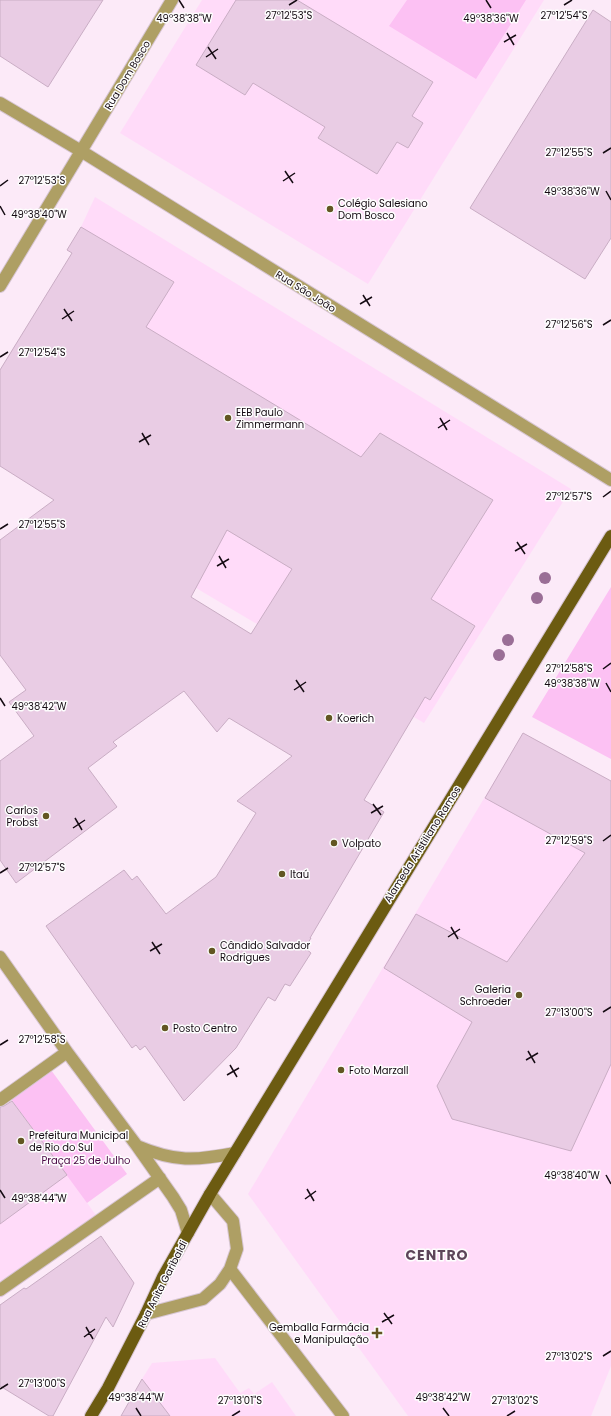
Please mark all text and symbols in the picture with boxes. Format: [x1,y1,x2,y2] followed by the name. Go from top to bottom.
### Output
[266,8,313,23] text: 27°12'53"S
[540,8,588,23] text: 27°12'54"S
[156,11,212,26] text: 49°38'38"W
[463,11,519,26] text: 49°38'36"W
[101,38,154,113] street label: Rua Dom Bosco
[545,145,593,160] text: 27°12'55"S
[19,173,66,188] text: 27°12'53"S
[544,184,600,199] text: 49°38'36"W
[338,196,428,223] place label: Colégio Salesiano Dom Bosco
[325,204,335,214] marker: Colégio Salesiano Dom Bosco
[11,207,67,222] text: 49°38'40"W
[273,267,339,316] street label: Rua São João
[545,317,593,332] text: 27°12'56"S
[18,345,66,360] text: 27°12'54"S
[236,405,304,432] place label: EEB Paulo Zimmermann
[223,413,233,423] marker: EEB Paulo Zimmermann
[546,489,592,504] text: 27°12'57"S
[18,517,66,532] text: 27°12'55"S
[545,661,593,676] text: 27°12'58"S
[544,676,600,691] text: 49°38'38"W
[11,699,67,714] text: 49°38'42"W
[337,711,374,726] place label: Koerich
[324,713,334,723] marker: Koerich
[380,783,465,905] street label: Alameda Aristiliano Ramos
[6,803,38,830] place label: Carlos Probst
[41,811,51,821] marker: Carlos Probst
[545,833,593,848] text: 27°12'59"S
[342,836,381,851] place label: Volpato
[329,838,339,848] marker: Volpato
[19,860,65,875] text: 27°12'57"S
[290,867,309,882] place label: Itaú
[277,869,287,879] marker: Itaú
[220,938,311,965] place label: Cândido Salvador Rodrigues
[207,946,217,956] marker: Cândido Salvador Rodrigues
[460,982,511,1009] place label: Galeria Schroeder
[514,990,524,1000] marker: Galeria Schroeder
[545,1005,593,1020] text: 27°13'00"S
[173,1021,237,1036] place label: Posto Centro
[160,1023,170,1033] marker: Posto Centro
[18,1032,66,1047] text: 27°12'58"S
[349,1063,408,1078] place label: Foto Marzall
[336,1065,346,1075] marker: Foto Marzall
[29,1128,128,1155] place label: Prefeitura Municipal de Rio do Sul
[16,1136,26,1146] marker: Prefeitura Municipal de Rio do Sul
[41,1153,131,1168] park label: Praça 25 de Julho
[544,1168,600,1183] text: 49°38'40"W
[11,1191,67,1206] text: 49°38'44"W
[134,1238,191,1331] street label: Rua Anita Garibaldi
[405,1245,469,1265] district label: CENTRO
[269,1320,369,1347] place label: Gemballa Farmácia e Manipulação
[372,1328,382,1338] marker: Gemballa Farmácia e Manipulação
[546,1349,593,1364] text: 27°13'02"S
[18,1376,66,1391] text: 27°13'00"S
[108,1390,164,1405] text: 49°38'44"W
[415,1390,471,1405] text: 49°38'42"W
[218,1393,262,1408] text: 27°13'01"S
[492,1393,539,1408] text: 27°13'02"S

